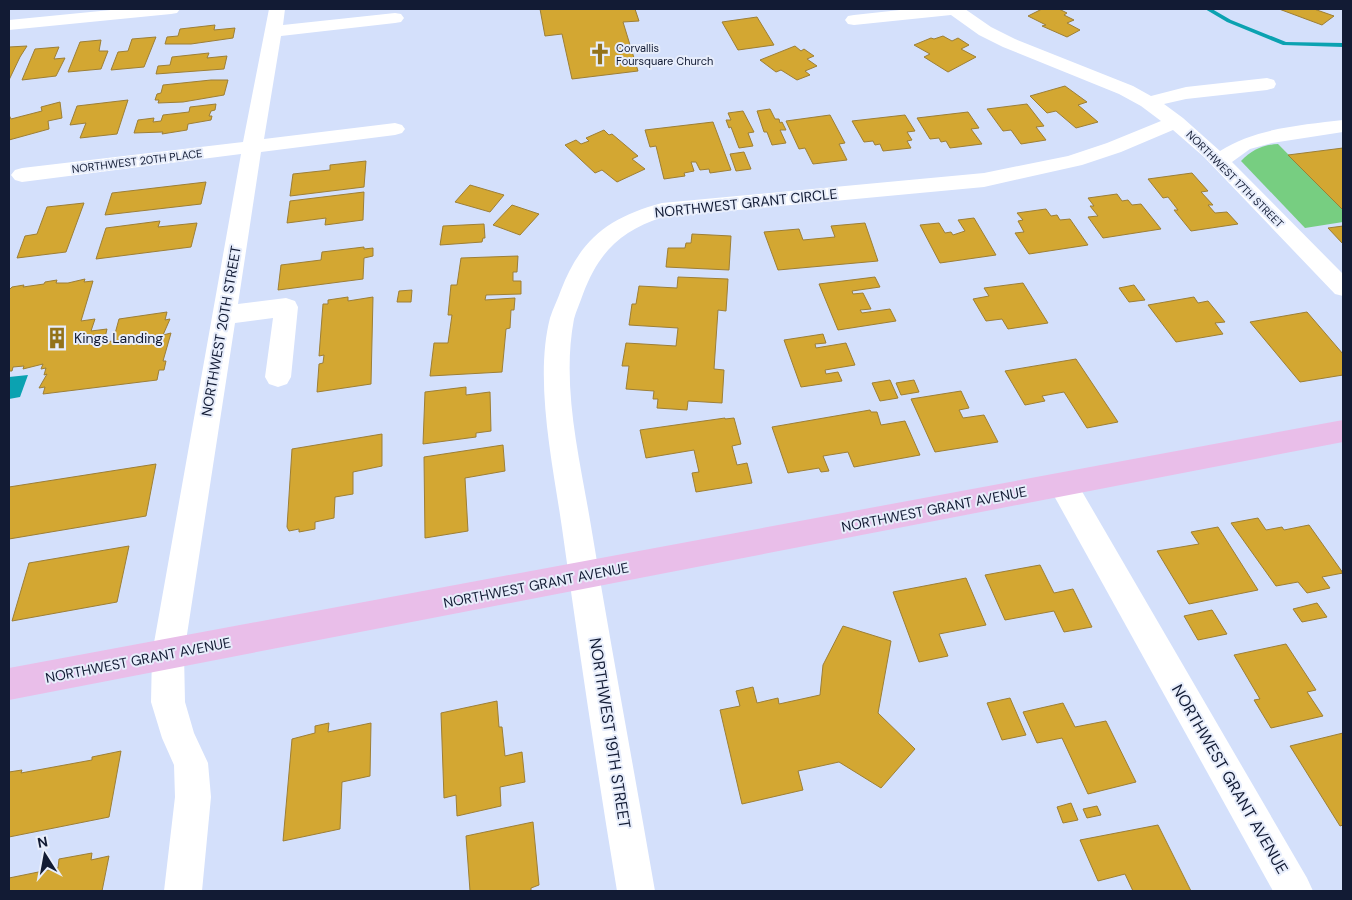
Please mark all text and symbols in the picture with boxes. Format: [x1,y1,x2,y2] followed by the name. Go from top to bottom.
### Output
[587,41,613,67] church icon: Corvallis Foursquare Church
[616,41,713,68] place label: Corvallis Foursquare Church
[1183,127,1287,231] street label: NORTHWEST 17TH STREET
[71,146,203,176] street label: NORTHWEST 20TH PLACE
[654,184,838,222] street label: NORTHWEST GRANT CIRCLE
[197,244,245,418] street label: NORTHWEST 20TH STREET
[44,325,70,351] building icon: Kings Landing
[74,329,163,347] place label: Kings Landing
[840,482,1028,536] street label: NORTHWEST GRANT AVENUE
[442,558,630,612] street label: NORTHWEST GRANT AVENUE
[44,633,232,687] street label: NORTHWEST GRANT AVENUE
[585,636,635,830] street label: NORTHWEST 19TH STREET
[1167,680,1293,878] street label: NORTHWEST GRANT AVENUE
[20,830,70,880] north arrow
[36,832,49,852] text: N

